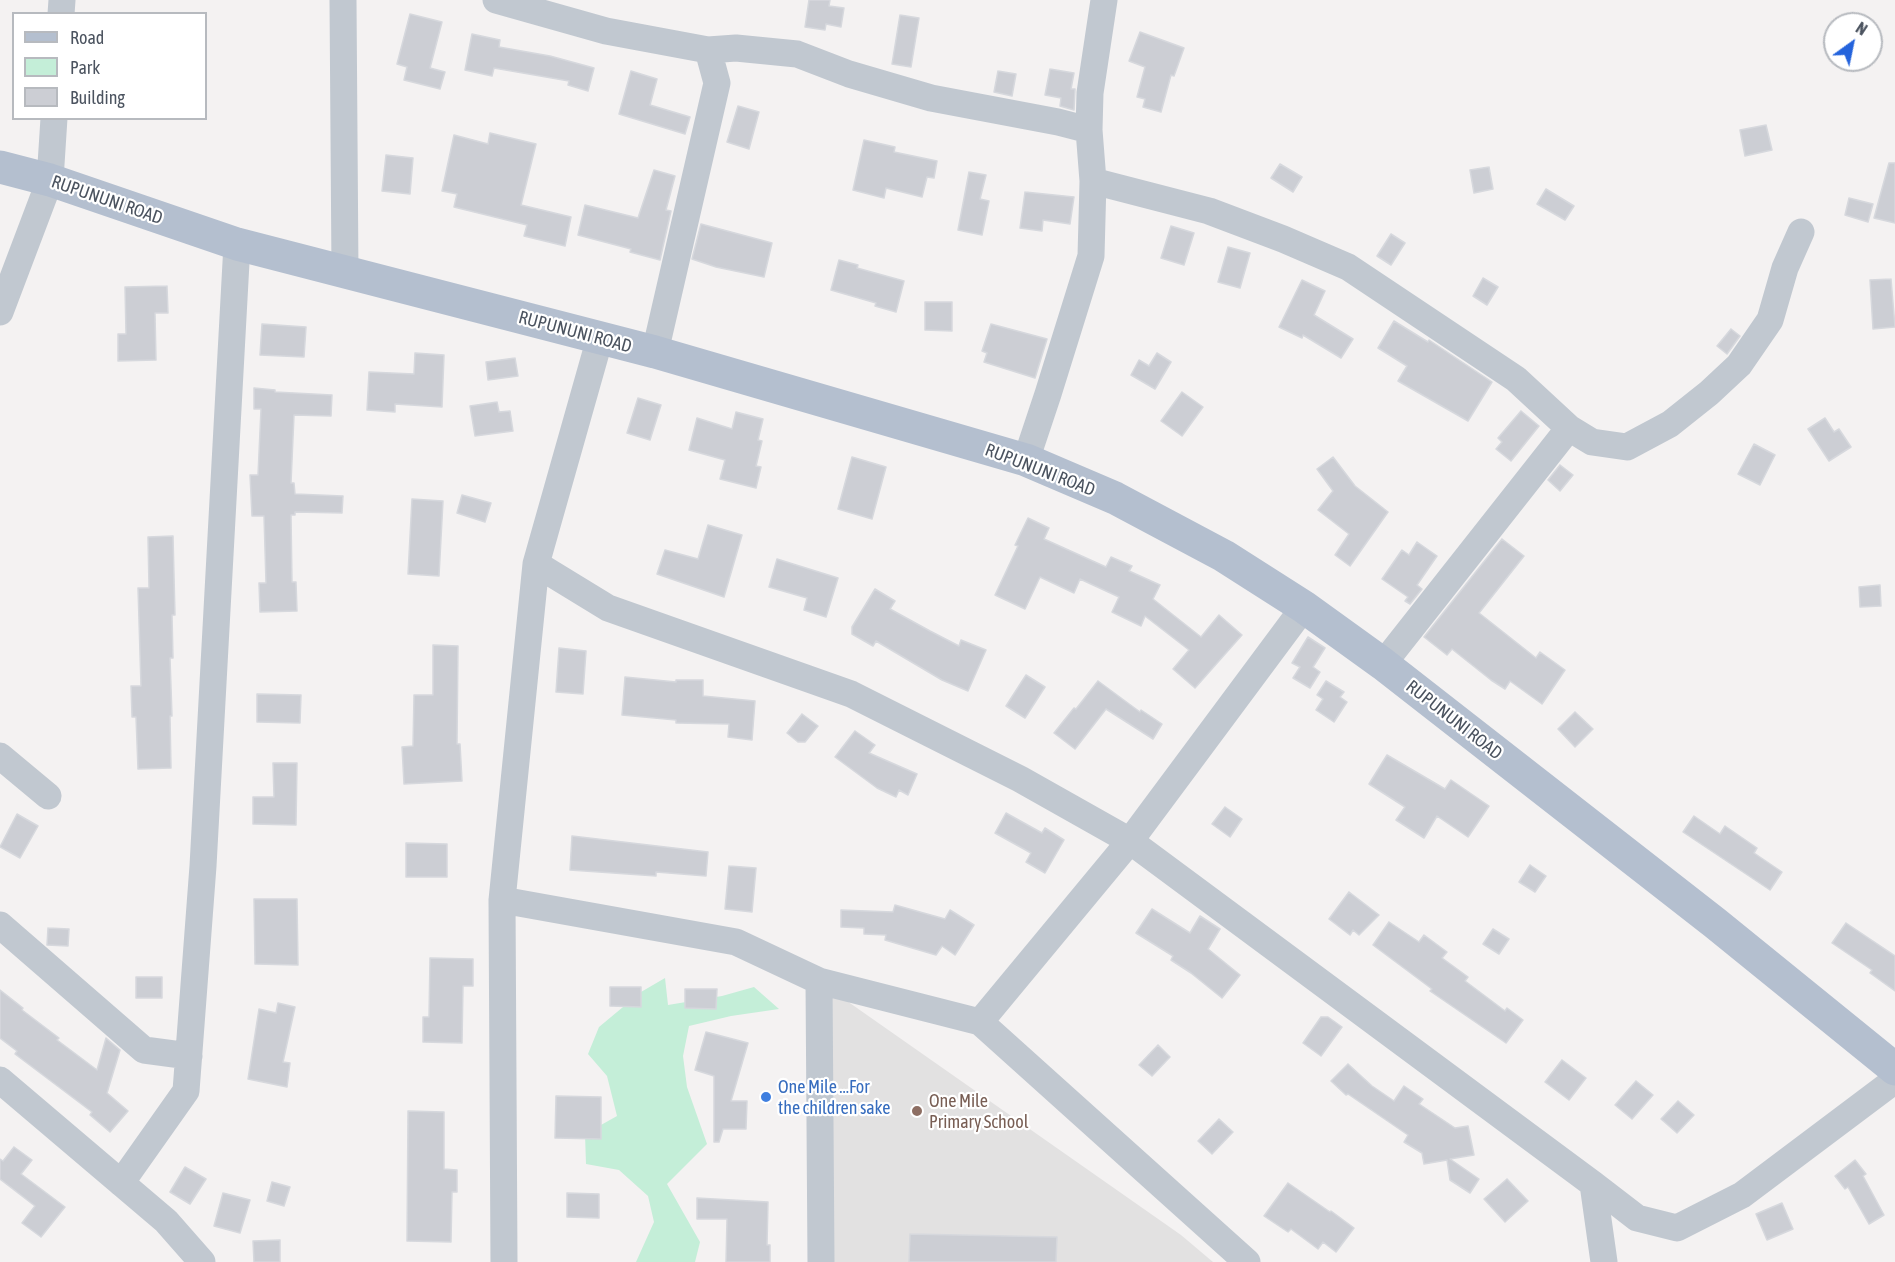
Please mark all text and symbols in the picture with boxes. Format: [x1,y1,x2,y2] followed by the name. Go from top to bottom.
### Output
[12,12,207,120] legend
[1823,12,1883,72] north arrow
[1853,18,1871,39] text: N
[70,27,104,48] text: Road
[70,57,100,78] text: Park
[70,87,125,108] text: Building
[49,171,165,229] street label: RUPUNUNI ROAD
[516,307,634,357] street label: RUPUNUNI ROAD
[982,439,1098,501] street label: RUPUNUNI ROAD
[1402,676,1506,764] street label: RUPUNUNI ROAD
[778,1076,890,1118] place label: One Mile ...For the children sake
[759,1090,773,1104] marker: One Mile ...For the children sake
[929,1090,1028,1132] place label: One Mile Primary School
[910,1104,924,1118] marker: One Mile Primary School

